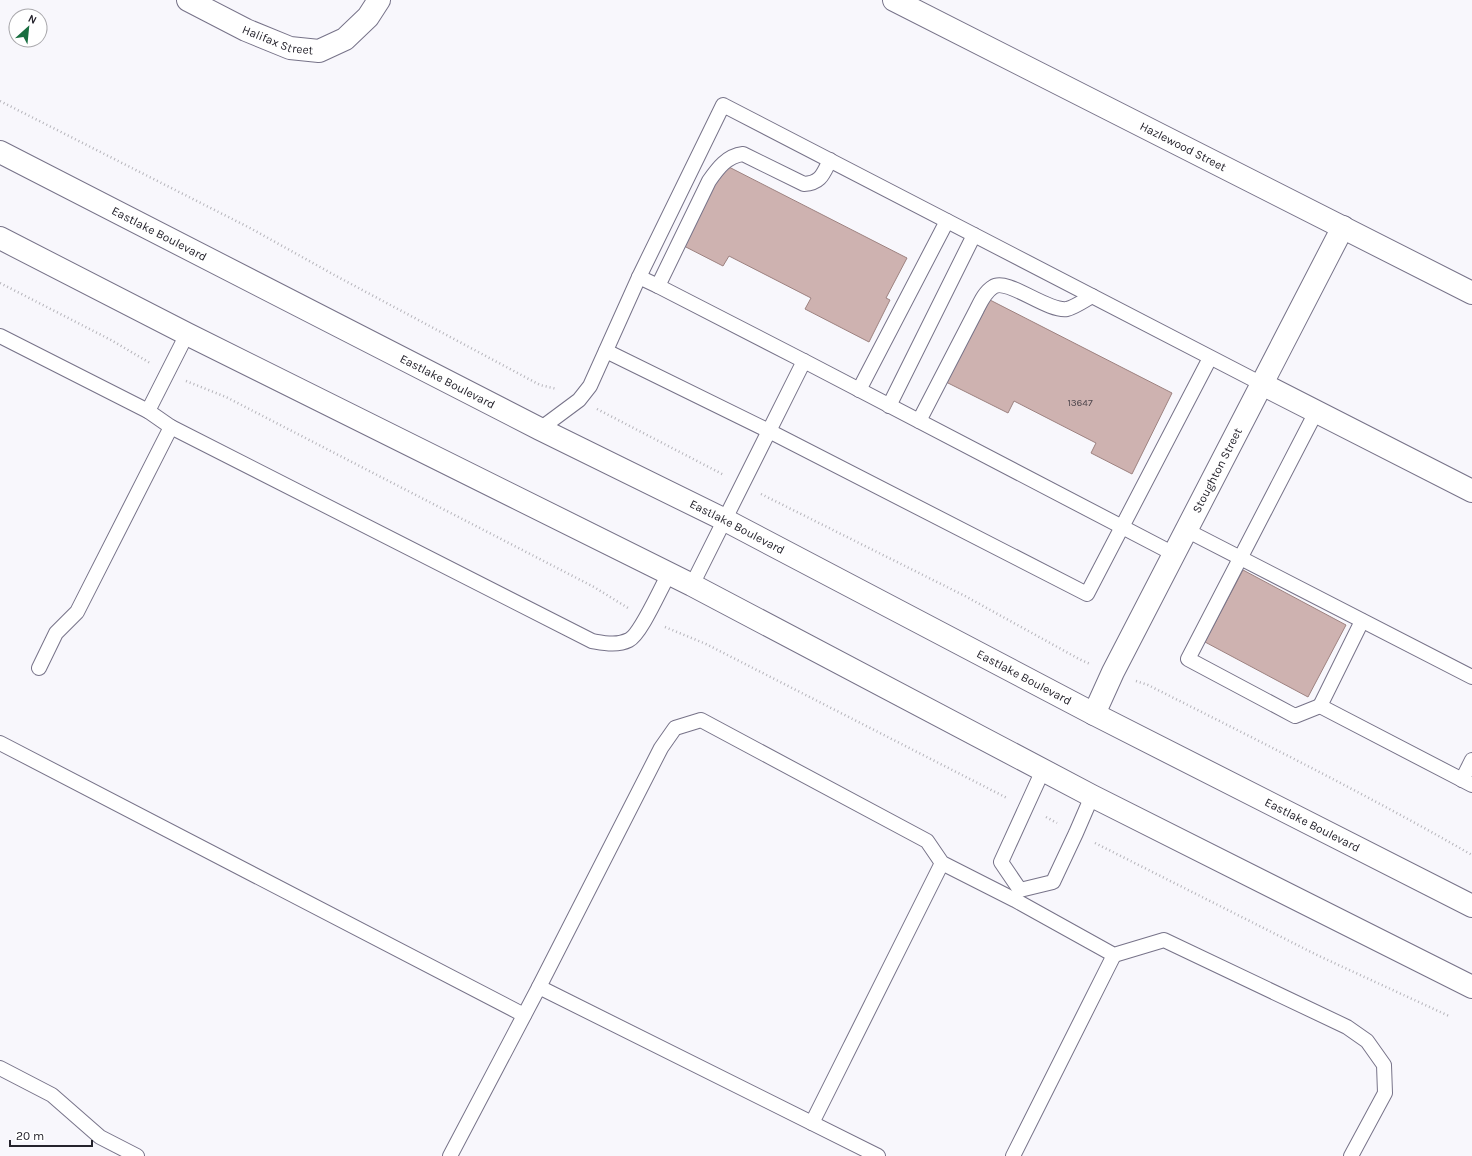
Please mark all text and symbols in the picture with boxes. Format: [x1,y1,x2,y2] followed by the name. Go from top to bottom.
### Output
[8,8,48,48] north arrow
[26,12,39,27] text: N
[240,22,314,57] street label: Halifax Street
[1138,119,1229,174] street label: Hazlewood Street
[109,204,209,264] street label: Eastlake Boulevard
[398,351,497,412] street label: Eastlake Boulevard
[1067,397,1093,409] house number: 13647
[1189,425,1245,515] street label: Stoughton Street
[687,497,787,557] street label: Eastlake Boulevard
[974,647,1074,708] street label: Eastlake Boulevard
[1263,795,1362,855] street label: Eastlake Boulevard
[10,1122,92,1148] scale bar
[16,1129,44,1143] text: 20 m

